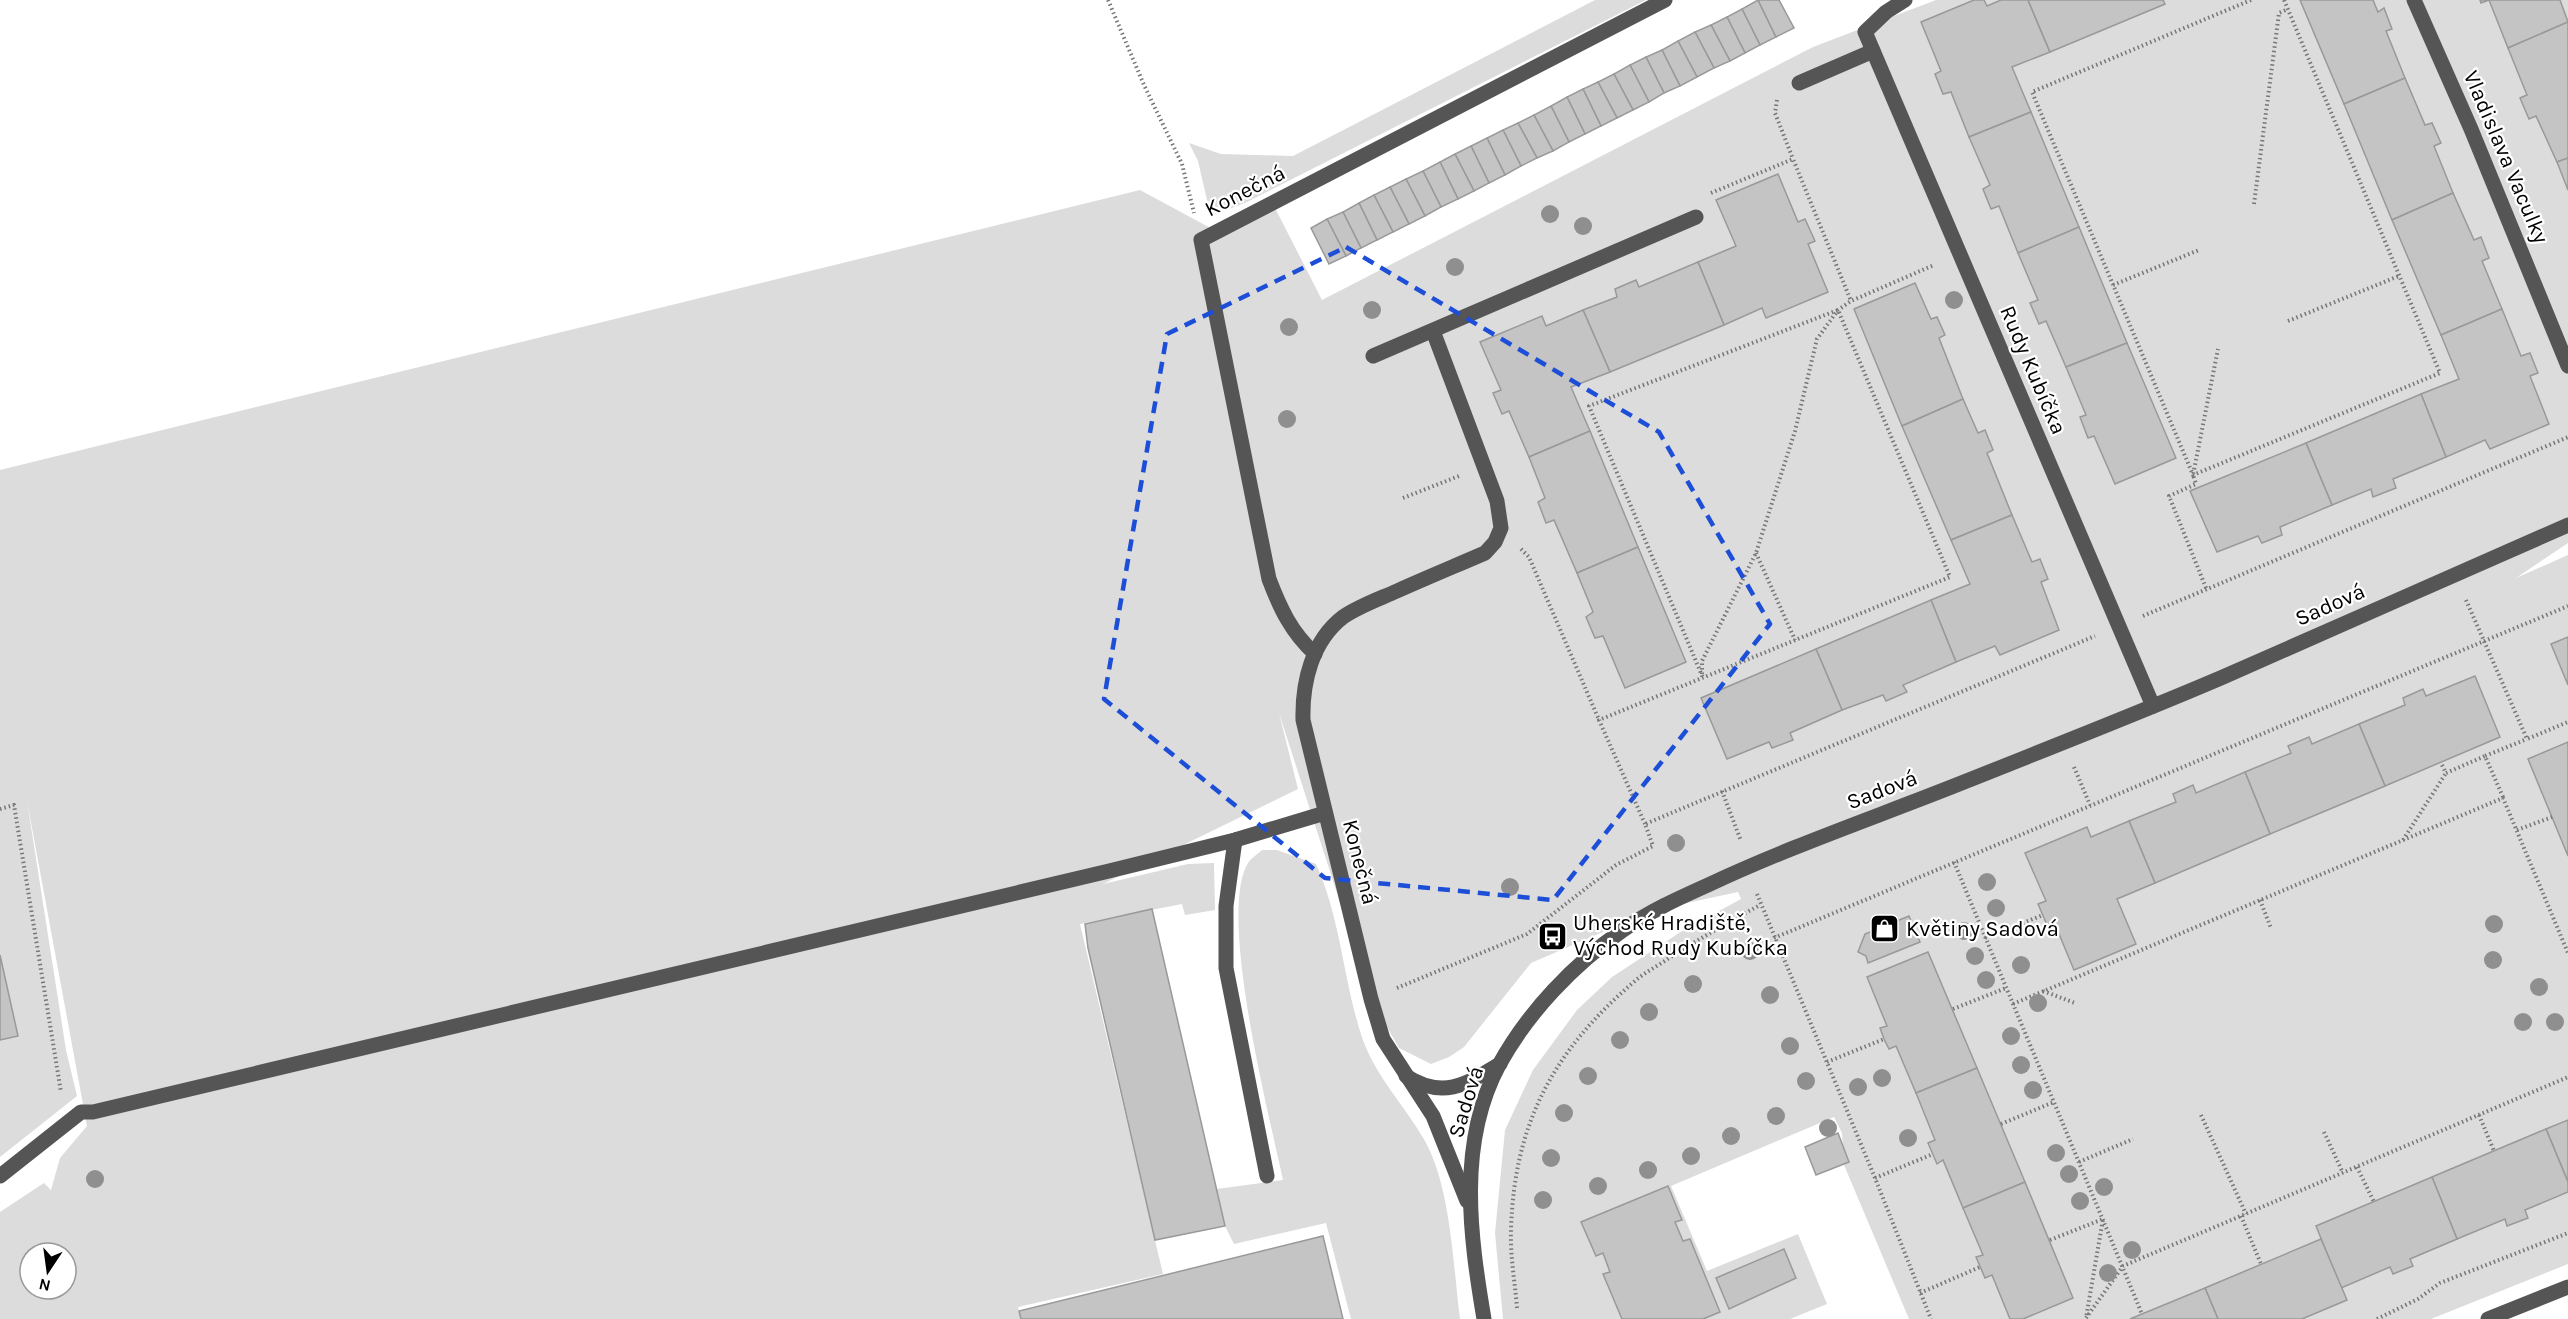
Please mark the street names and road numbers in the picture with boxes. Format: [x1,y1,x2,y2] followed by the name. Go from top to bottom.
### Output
[2458,67,2554,247] street label: Vladislava Vaculky
[1200,160,1290,222] street label: Konečná
[1994,302,2072,438] street label: Rudy Kubíčka
[2291,578,2369,632] street label: Sadová
[1843,765,1921,815] street label: Sadová
[1337,817,1383,907] street label: Konečná
[1443,1063,1489,1141] street label: Sadová

